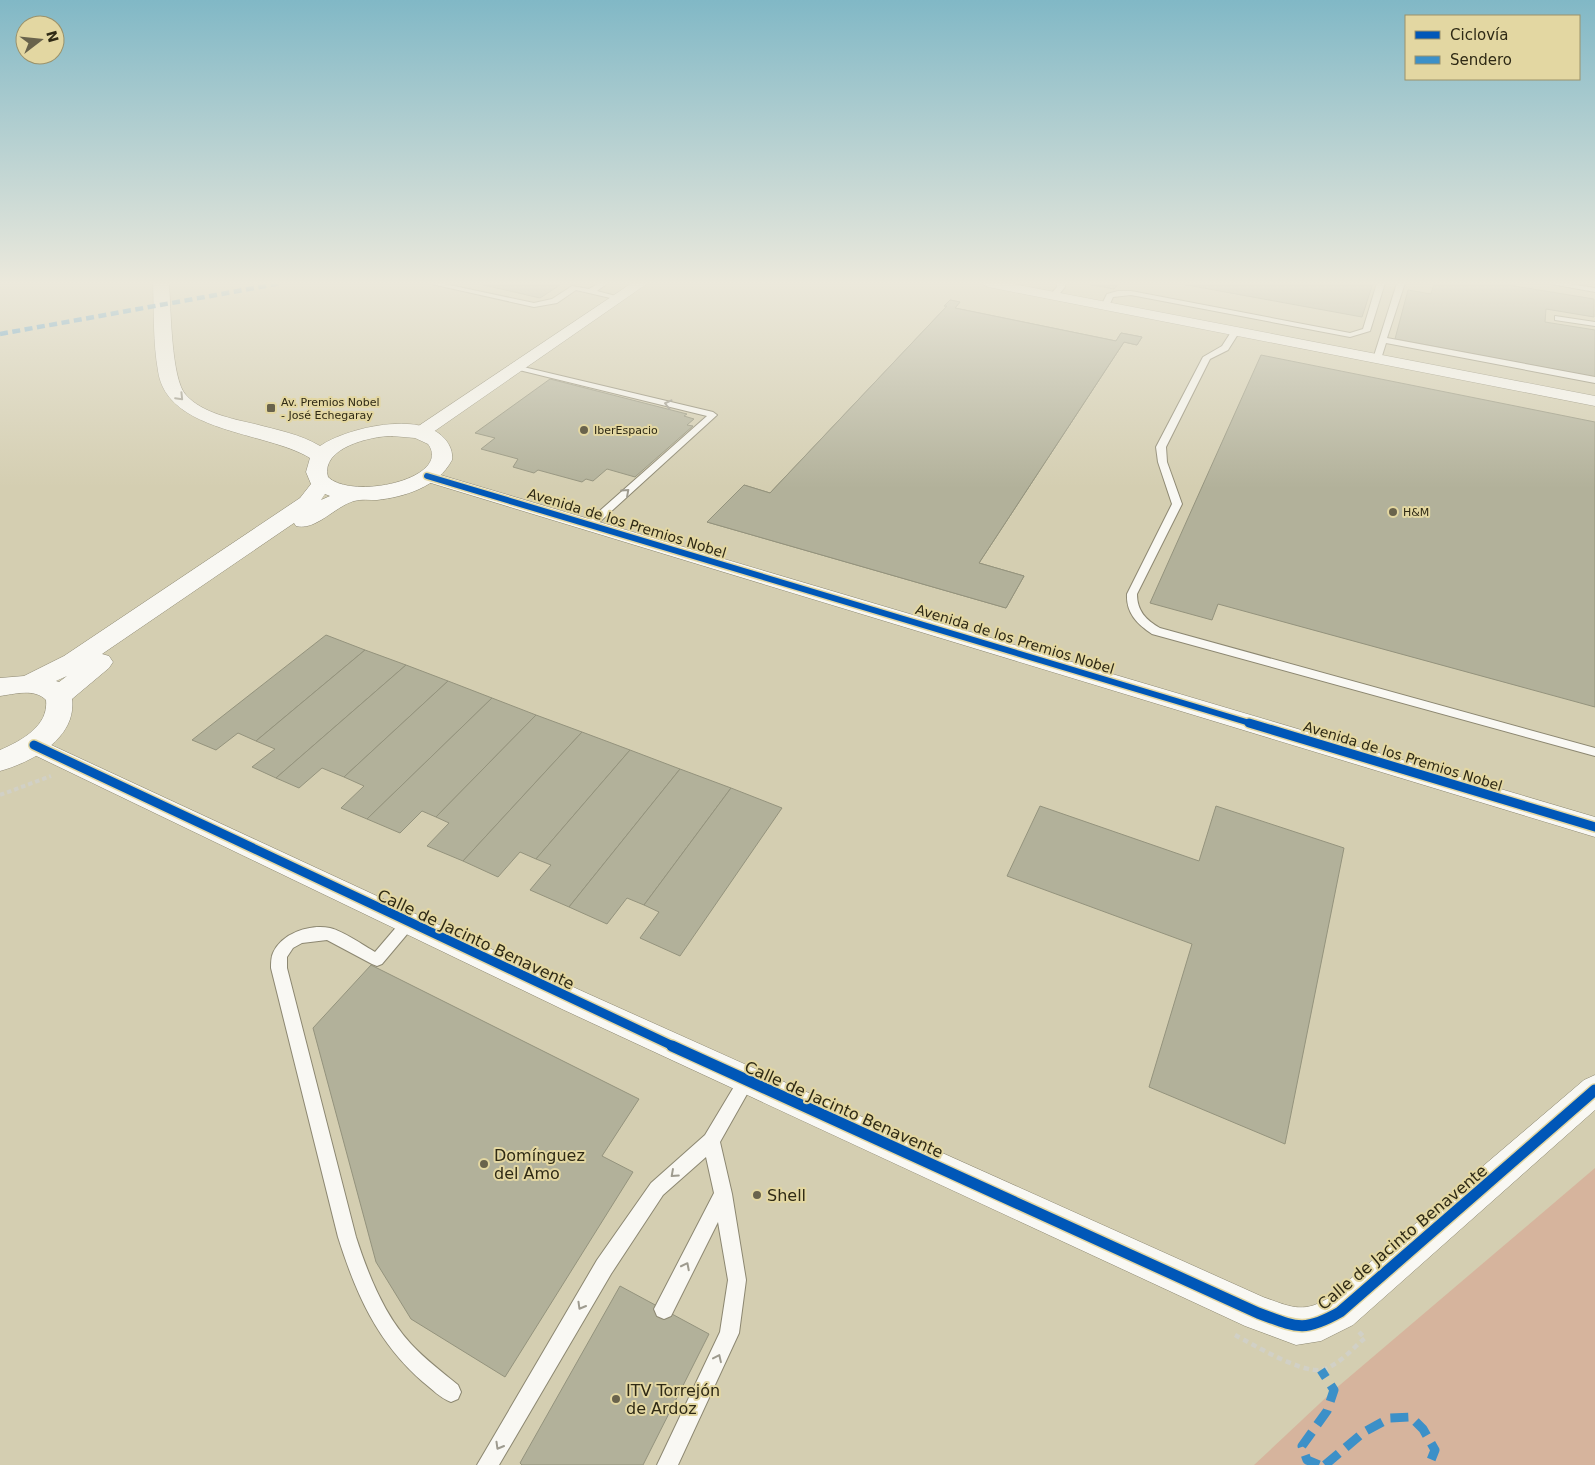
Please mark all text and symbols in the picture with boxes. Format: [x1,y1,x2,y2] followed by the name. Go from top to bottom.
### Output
[15,15,65,65] north arrow
[1405,15,1580,80] legend
[1450,26,1508,44] text: Ciclovía
[43,29,62,44] text: N
[1450,51,1512,69] text: Sendero
[174,391,183,400] one-way arrow
[281,396,380,422] place label: Av. Premios Nobel - José Echegaray
[663,399,672,410] one-way arrow
[265,402,277,414] marker: Av. Premios Nobel - José Echegaray
[578,424,590,436] marker: IberEspacio
[594,424,658,437] place label: IberEspacio
[526,485,728,561] street label: Avenida de los Premios Nobel
[620,490,629,498] one-way arrow
[1387,506,1399,518] marker: H&M
[1403,506,1429,519] place label: H&M
[914,601,1116,677] street label: Avenida de los Premios Nobel
[1302,718,1504,794] street label: Avenida de los Premios Nobel
[374,885,577,994] street label: Calle de Jacinto Benavente
[742,1057,946,1162] street label: Calle de Jacinto Benavente
[494,1146,585,1183] place label: Domínguez del Amo
[478,1158,490,1170] marker: Domínguez del Amo
[1314,1161,1491,1314] street label: Calle de Jacinto Benavente
[671,1168,680,1177] one-way arrow
[767,1186,806,1205] place label: Shell
[751,1189,763,1201] marker: Shell
[680,1262,690,1271] one-way arrow
[577,1300,587,1309] one-way arrow
[712,1354,722,1363] one-way arrow
[626,1381,720,1418] place label: ITV Torrejón de Ardoz
[610,1393,622,1405] marker: ITV Torrejón de Ardoz
[495,1440,505,1449] one-way arrow

